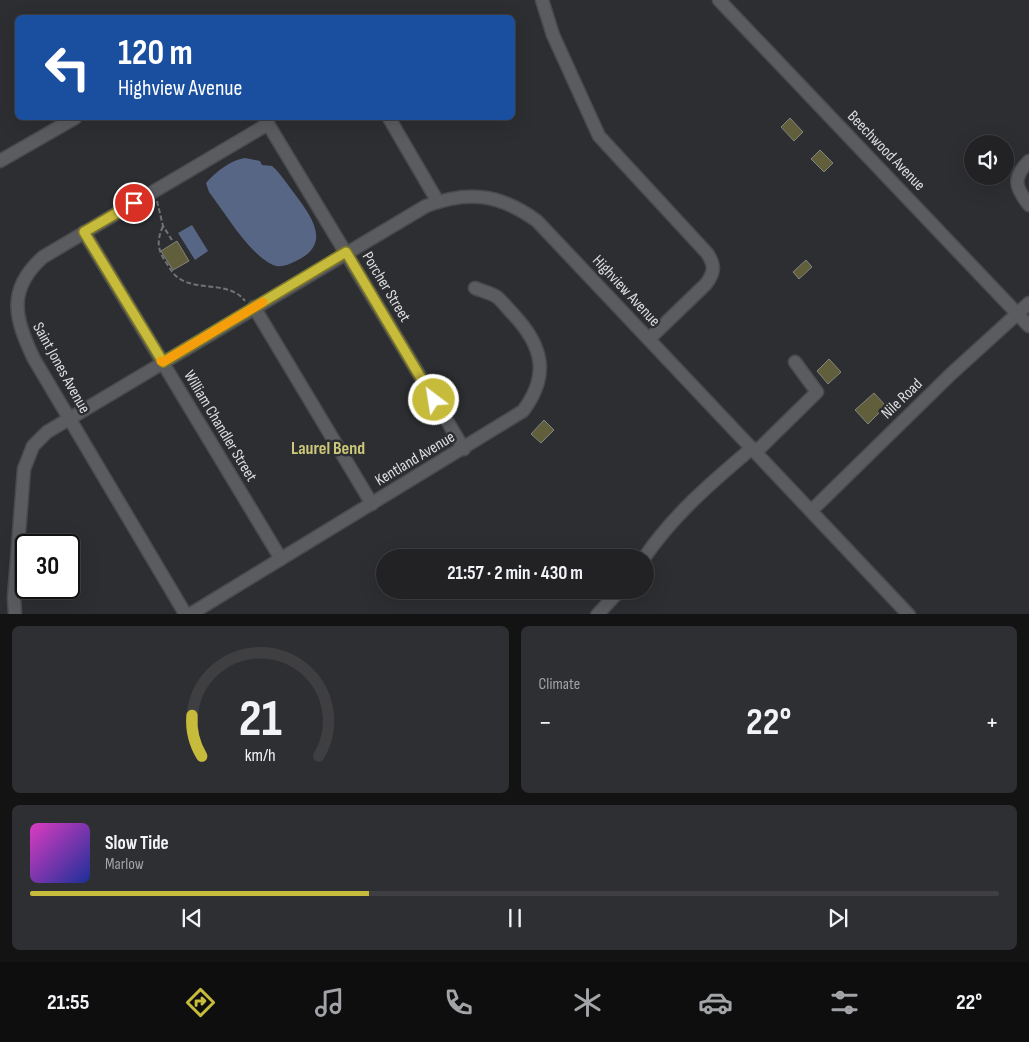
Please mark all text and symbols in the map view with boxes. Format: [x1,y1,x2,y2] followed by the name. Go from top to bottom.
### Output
[118,32,193,75] text: 120 m
[35,35,100,100] icon: left
[118,75,242,102] text: Highview Avenue
[843,107,929,195] street label: Beechwood Avenue
[964,135,1014,185] map controls
[964,135,1014,185] button: sound
[113,182,155,224] pin
[120,189,148,217] icon: arrive
[358,249,414,326] street label: Porcher Street
[588,251,664,331] street label: Highview Avenue
[28,319,94,417] street label: Saint Jones Avenue
[179,367,261,485] street label: William Chandler Street
[407,373,459,425] position arrow
[878,375,926,423] street label: Nile Road
[372,428,458,490] street label: Kentland Avenue
[291,438,365,459] district label: Laurel Bend
[15,534,80,599] speed limit sign: 30
[447,562,583,585] text: 21:57 · 2 min · 430 m
[539,675,580,694] text: Climate
[239,688,282,751] text: 21
[746,700,791,745] text: 22°
[539,706,552,739] text: −
[985,706,999,739] text: +
[245,745,276,766] text: km/h
[105,832,169,855] text: Slow Tide
[105,855,144,874] text: Marlow
[178,904,206,932] icon: previous
[501,904,529,932] icon: pause
[824,904,852,932] icon: next
[183,985,218,1020] icon: directions
[312,985,347,1020] icon: music
[441,985,476,1020] icon: phone
[570,985,605,1020] icon: climate
[698,985,733,1020] icon: car
[827,985,862,1020] icon: filters
[47,989,89,1016] text: 21:55
[956,989,982,1016] text: 22°

